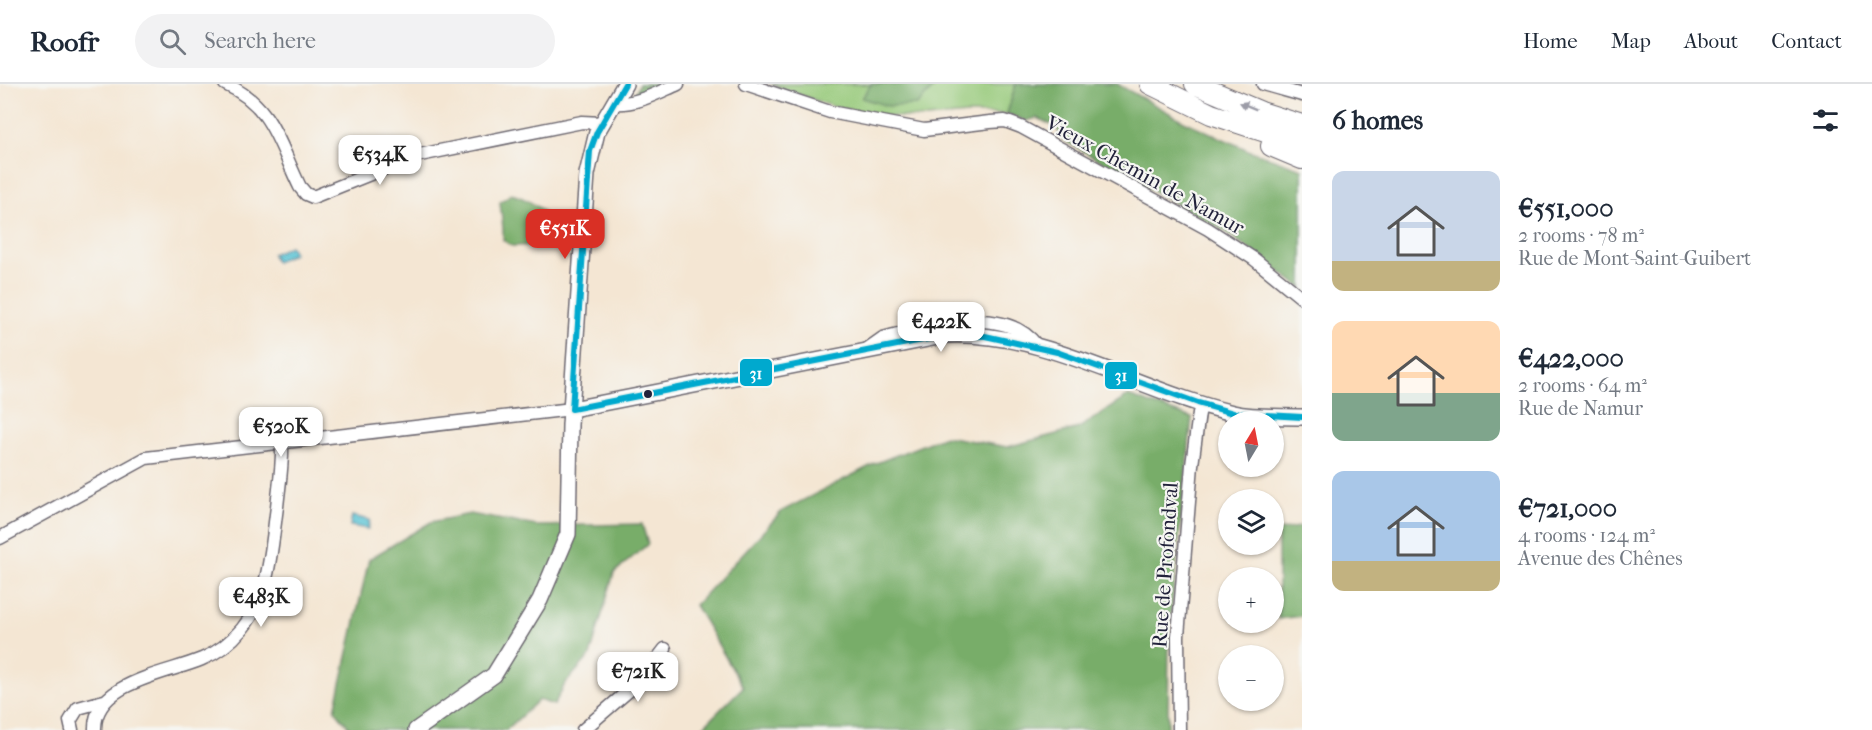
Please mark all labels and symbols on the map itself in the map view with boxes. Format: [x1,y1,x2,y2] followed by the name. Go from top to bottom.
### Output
[1239,101,1257,111] one-way arrow
[1041,110,1249,240] street label: Vieux Chemin de Namur
[338,135,422,186] pin: €534K
[523,209,607,260] pin: €551K
[899,302,983,353] pin: €422K
[739,358,773,387] line badge: 31
[1104,361,1138,390] line badge: 31
[750,364,762,384] text: 31
[1115,366,1127,386] text: 31
[642,388,654,400] unlabelled marker
[239,407,323,458] pin: €520K
[1218,411,1284,477] north arrow
[1147,481,1183,649] street label: Rue de Profondval
[219,577,303,628] pin: €483K
[596,652,680,703] pin: €721K

